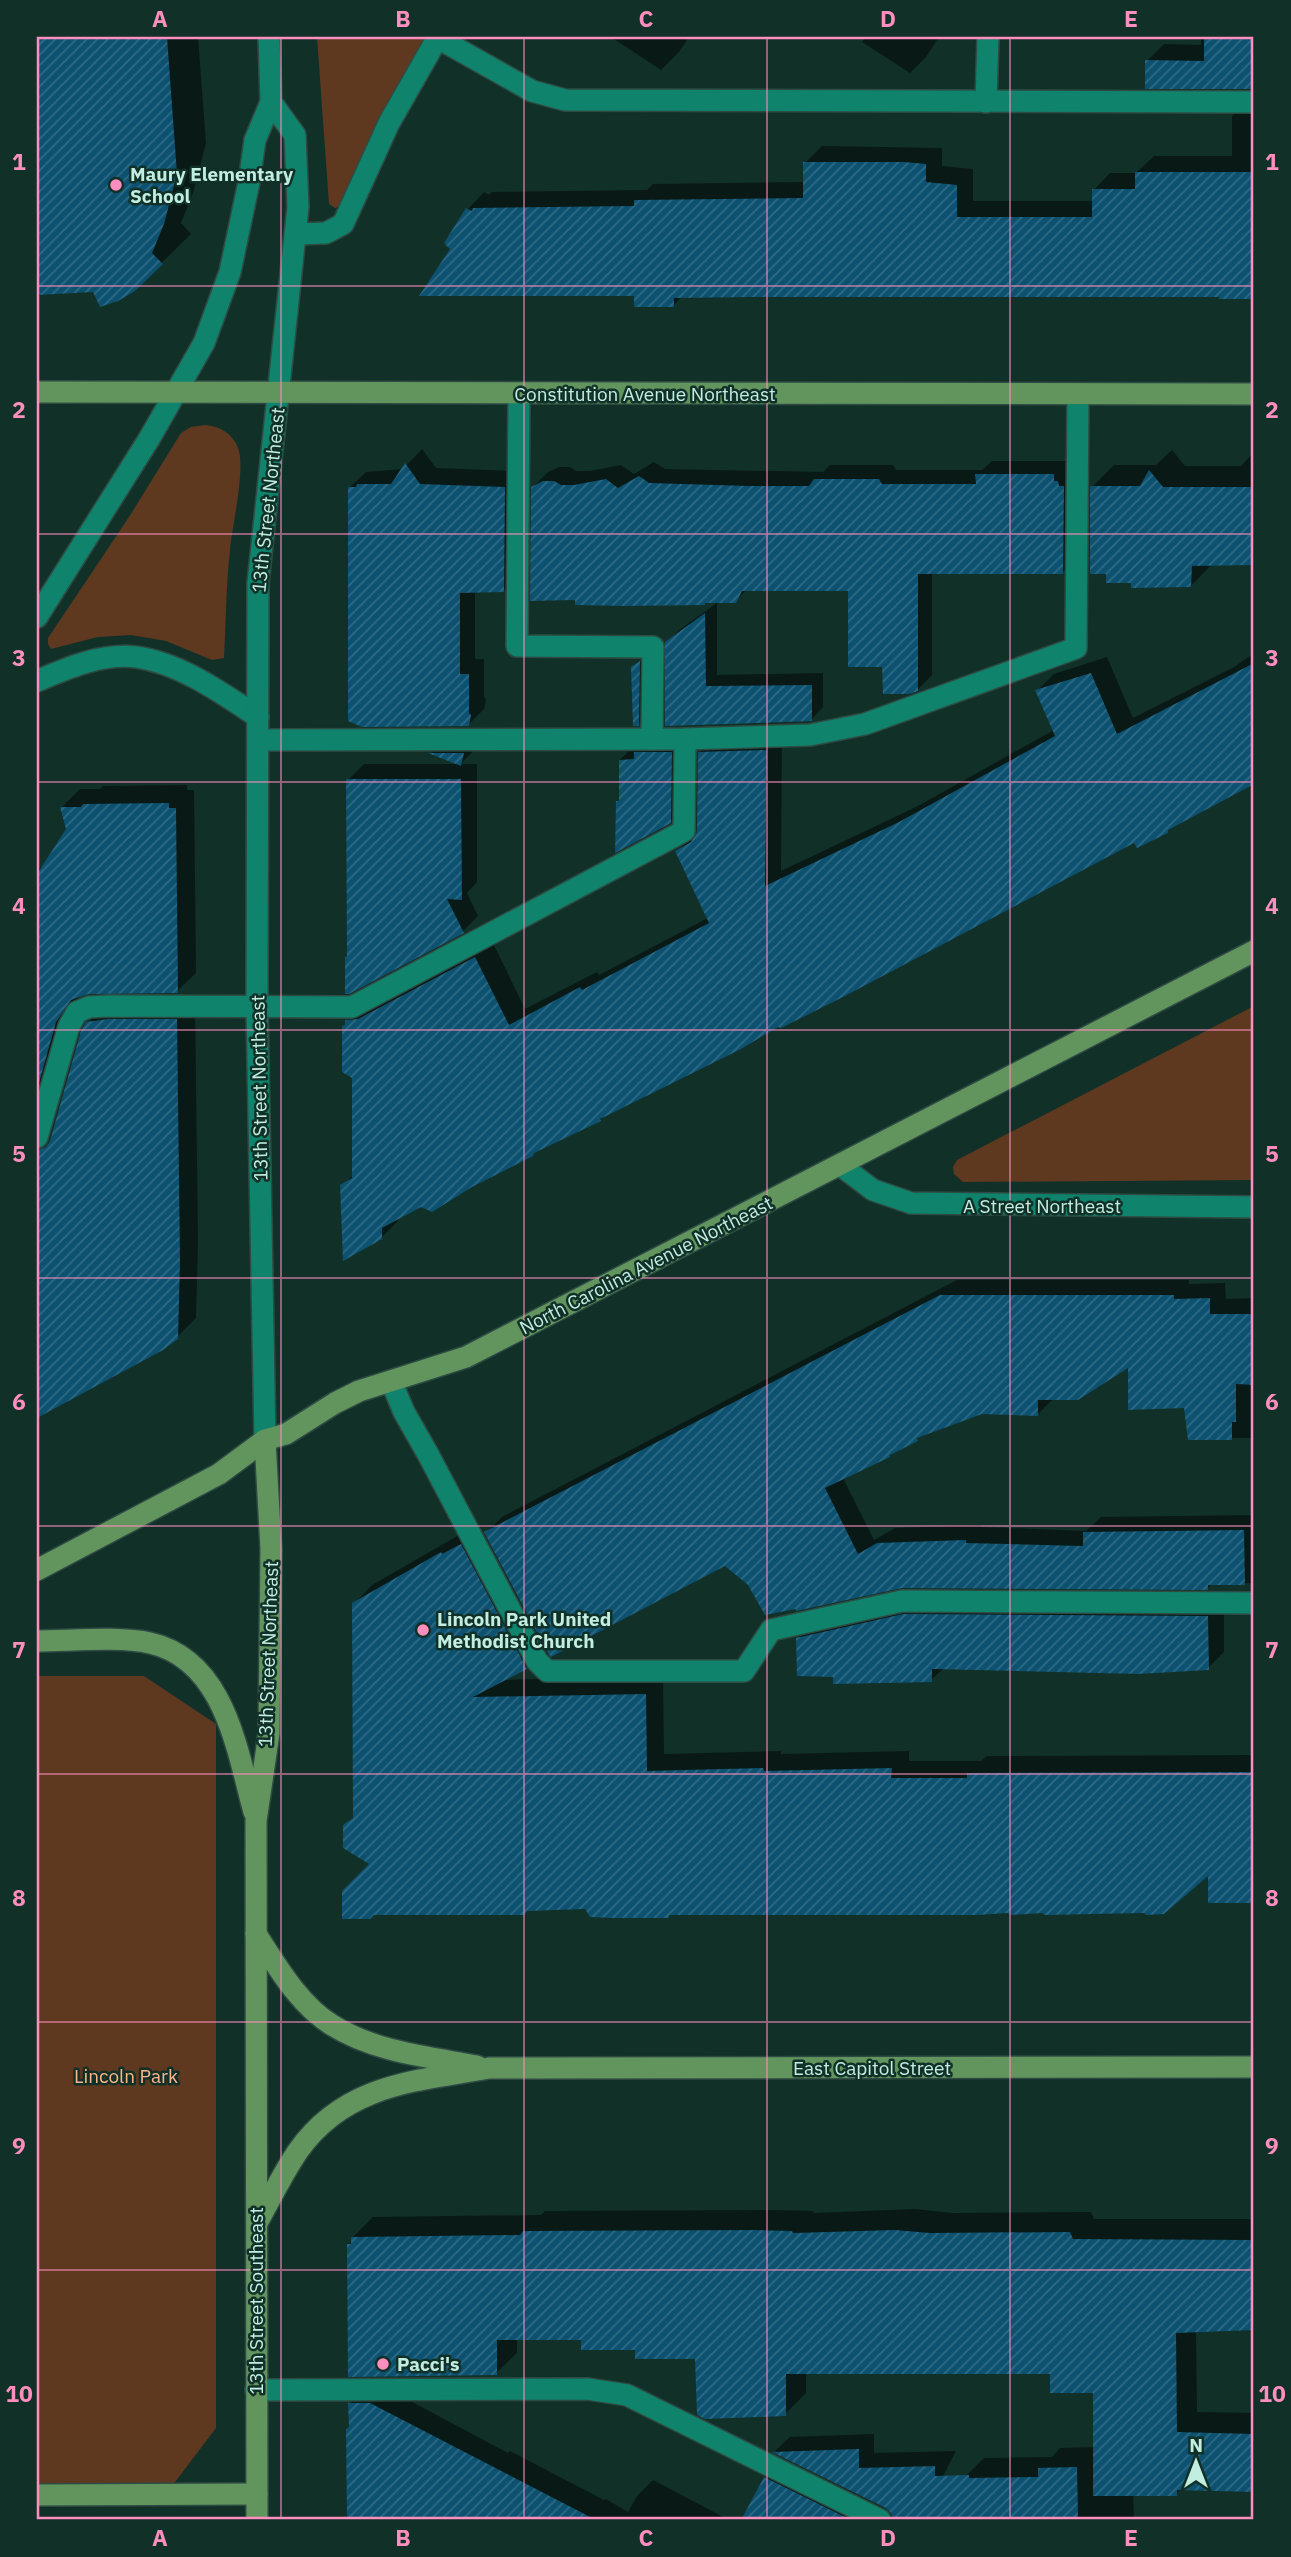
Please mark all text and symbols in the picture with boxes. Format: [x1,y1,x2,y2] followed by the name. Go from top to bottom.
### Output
[152,3,168,33] text: A
[395,3,411,33] text: B
[639,3,654,33] text: C
[880,3,896,33] text: D
[1124,3,1138,33] text: E
[12,146,26,176] text: 1
[1265,146,1279,176] text: 1
[130,162,294,208] place label: Maury Elementary School
[108,177,124,193] marker: Maury Elementary School
[514,382,776,406] street label: Constitution Avenue Northeast
[12,394,26,424] text: 2
[1265,394,1279,424] text: 2
[246,406,290,594] street label: 13th Street Northeast
[12,642,26,672] text: 3
[1265,642,1279,672] text: 3
[12,890,26,920] text: 4
[1265,890,1279,920] text: 4
[245,995,273,1181] street label: 13th Street Northeast
[12,1138,26,1168] text: 5
[1265,1138,1279,1168] text: 5
[515,1191,777,1339] street label: North Carolina Avenue Northeast
[963,1194,1121,1218] street label: A Street Northeast
[12,1386,26,1416] text: 6
[1265,1386,1279,1416] text: 6
[253,1560,283,1748] street label: 13th Street Northeast
[437,1607,611,1653] place label: Lincoln Park United Methodist Church
[415,1622,431,1638] marker: Lincoln Park United Methodist Church
[12,1634,26,1664] text: 7
[1265,1634,1279,1664] text: 7
[12,1882,26,1912] text: 8
[1265,1882,1279,1912] text: 8
[793,2056,951,2080] street label: East Capitol Street
[74,2064,178,2088] park label: Lincoln Park
[12,2130,26,2160] text: 9
[1265,2130,1279,2160] text: 9
[244,2207,268,2395] street label: 13th Street Southeast
[397,2352,460,2376] place label: Pacci's
[375,2356,391,2372] marker: Pacci's
[5,2378,33,2408] text: 10
[1258,2378,1286,2408] text: 10
[1162,2428,1232,2498] north arrow
[1189,2433,1203,2457] text: N
[152,2522,168,2552] text: A
[395,2522,411,2552] text: B
[639,2522,654,2552] text: C
[880,2522,896,2552] text: D
[1124,2522,1138,2552] text: E

